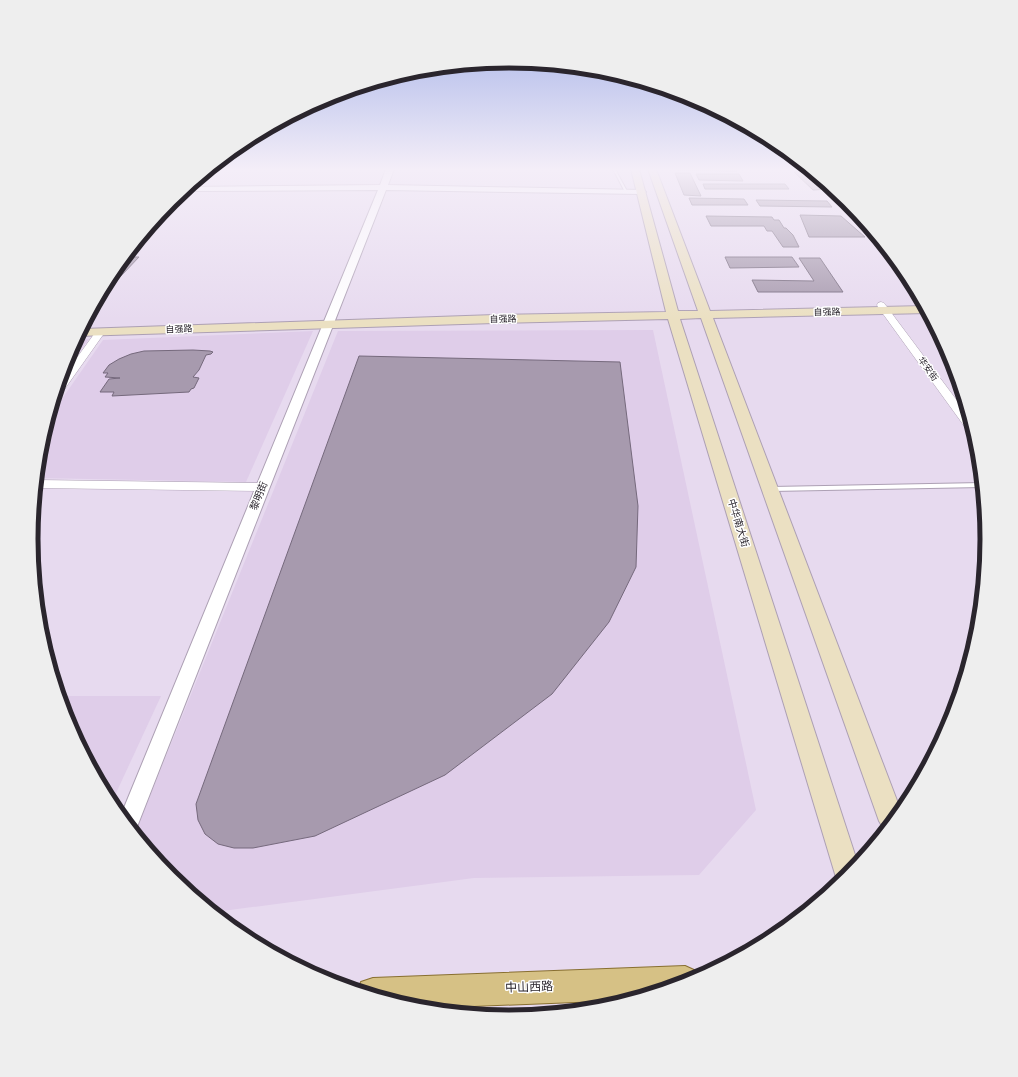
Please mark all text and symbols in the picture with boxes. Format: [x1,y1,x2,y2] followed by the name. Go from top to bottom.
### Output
[813,307,841,317] street label: 自强路
[489,314,517,324] street label: 自强路
[165,324,193,334] street label: 自强路
[916,355,941,383] street label: 华安街
[248,480,270,512] street label: 黎明街
[725,497,751,549] street label: 中华南大街
[505,979,553,995] street label: 中山西路

